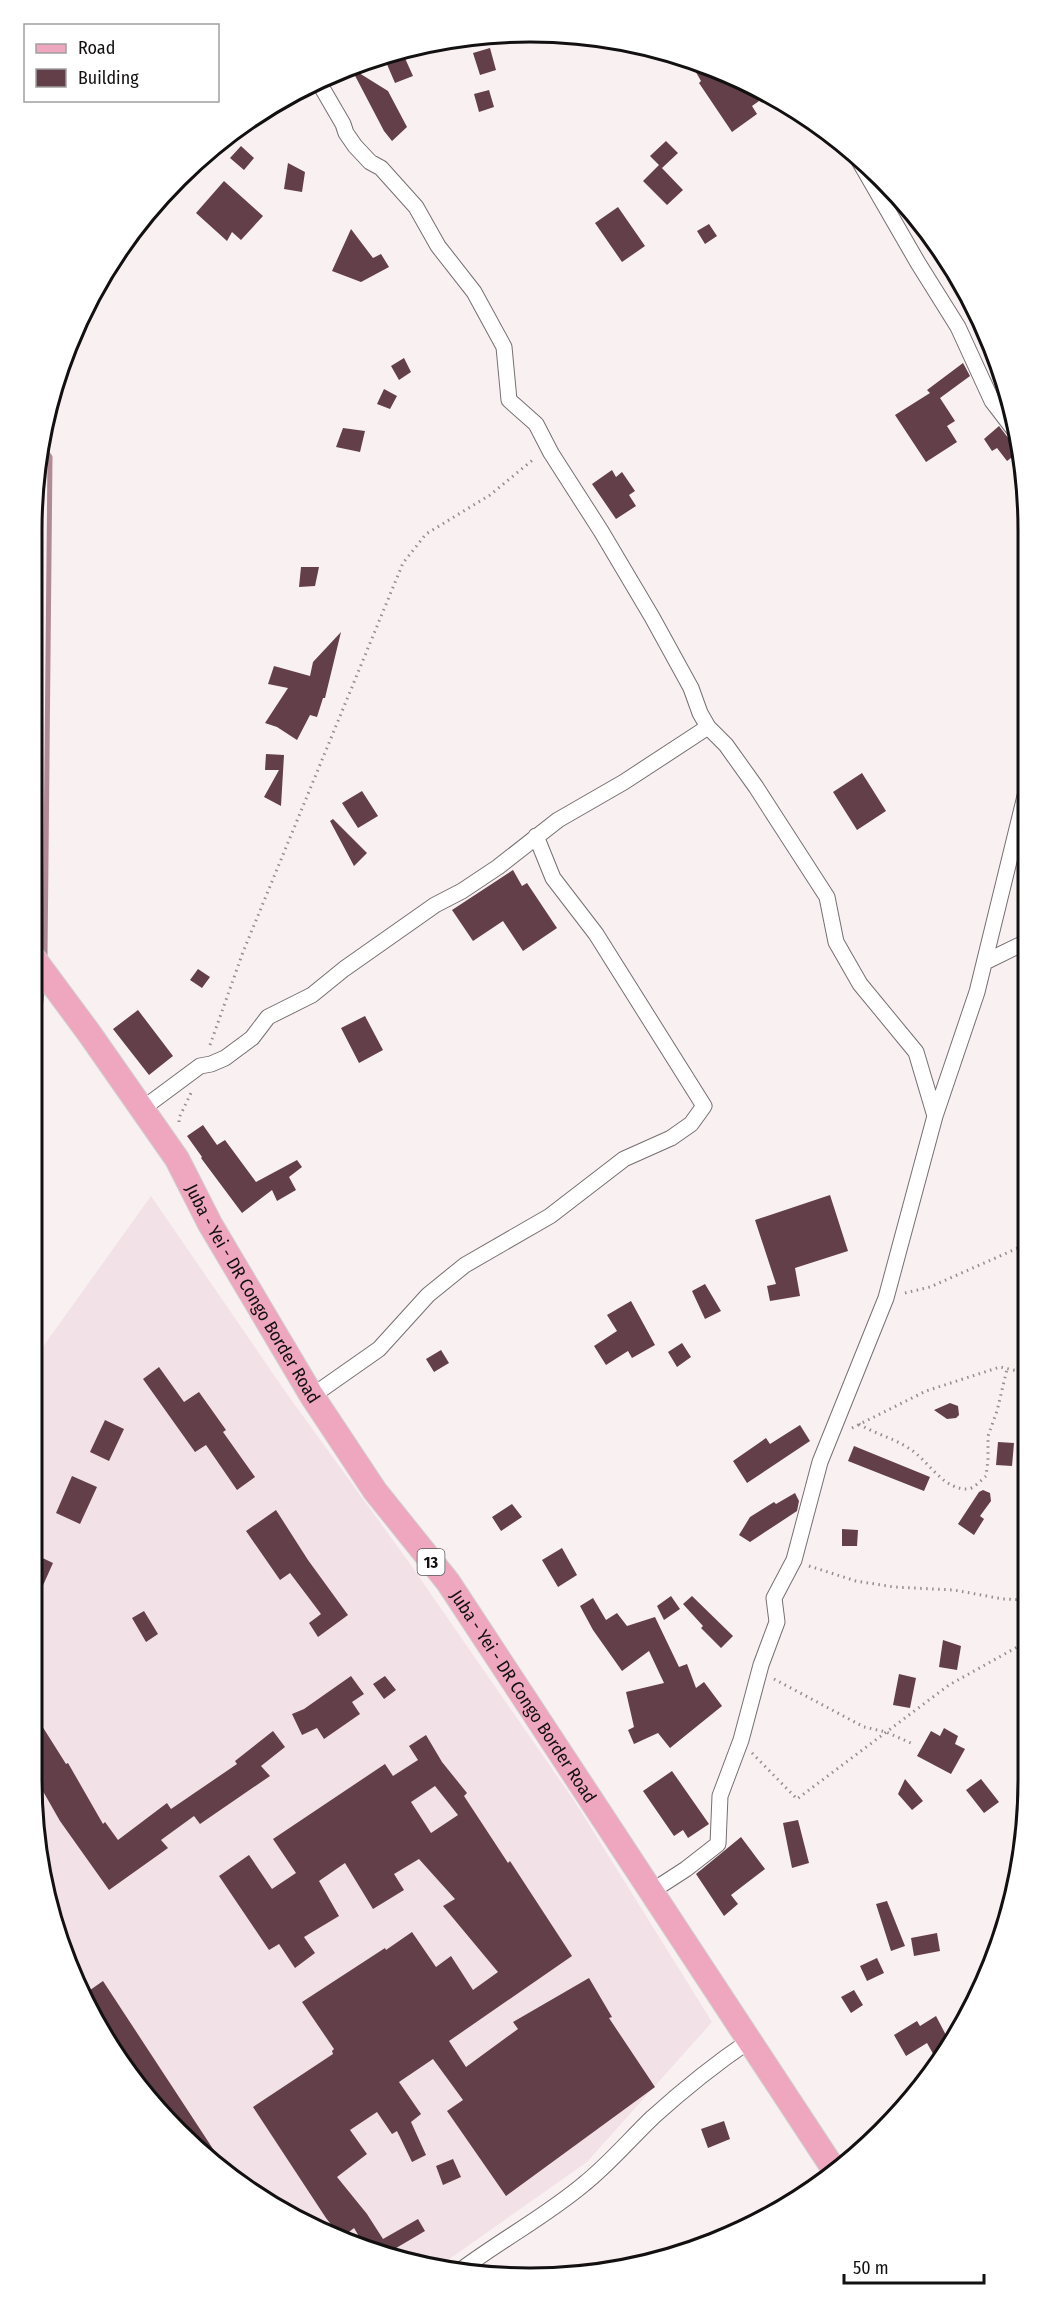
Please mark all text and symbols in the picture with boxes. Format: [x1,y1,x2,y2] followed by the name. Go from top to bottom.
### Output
[24,24,219,102] legend
[78,37,115,59] text: Road
[78,67,139,89] text: Building
[181,1180,325,1408] street label: Juba - Yei - DR Congo Border Road
[418,1549,444,1575] road number: 13
[445,1586,601,1807] street label: Juba - Yei - DR Congo Border Road
[844,2247,984,2285] scale bar
[853,2257,889,2279] text: 50 m

